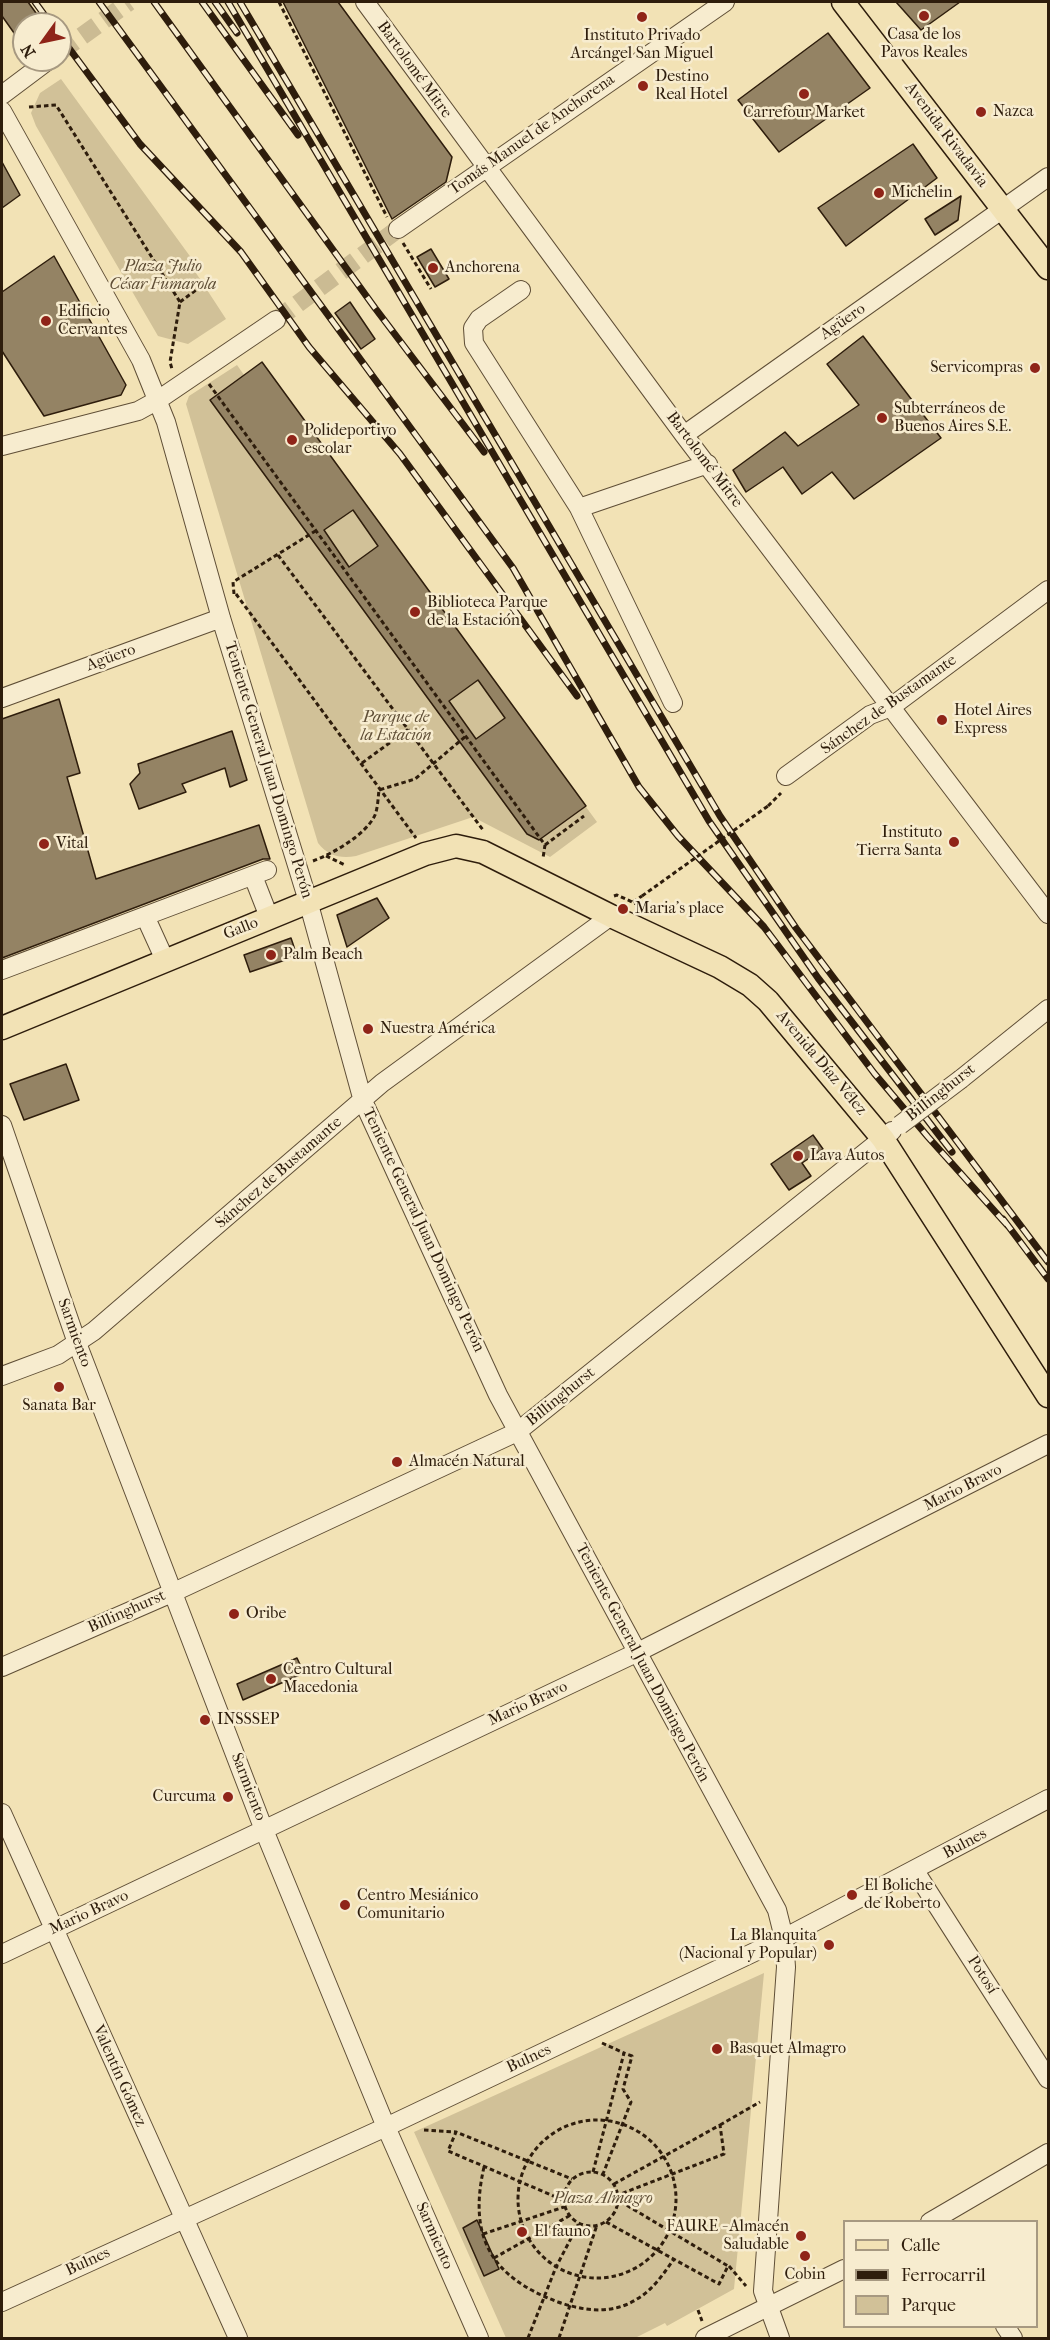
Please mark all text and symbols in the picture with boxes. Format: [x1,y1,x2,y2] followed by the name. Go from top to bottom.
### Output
[917,9,931,23] marker: Casa de los Pavos Reales
[635,10,649,24] marker: Instituto Privado Arcángel San Miguel
[12,12,72,72] north arrow
[372,18,456,122] street label: Bartolomé Mitre
[881,25,967,63] place label: Casa de los Pavos Reales
[571,26,713,64] place label: Instituto Privado Arcángel San Miguel
[17,41,39,61] text: N
[655,67,728,105] place label: Destino Real Hotel
[445,70,619,200] street label: Tomás Manuel de Anchorena
[636,79,650,93] marker: Destino Real Hotel
[900,79,992,191] street label: Avenida Rivadavia
[797,87,811,101] marker: Carrefour Market
[993,102,1034,122] place label: Nazca
[743,103,865,123] place label: Carrefour Market
[974,105,988,119] marker: Nazca
[891,183,952,203] place label: Michelin
[872,186,886,200] marker: Michelin
[110,257,216,295] park label: Plaza Julio César Fumarola
[445,258,520,278] place label: Anchorena
[426,261,440,275] marker: Anchorena
[817,300,869,344] street label: Agüero
[58,302,127,340] place label: Edificio Cervantes
[39,314,53,328] marker: Edificio Cervantes
[930,358,1023,378] place label: Servicompras
[1028,361,1042,375] marker: Servicompras
[894,399,1011,437] place label: Subterráneos de Buenos Aires S.E.
[662,408,746,512] street label: Bartolomé Mitre
[875,411,889,425] marker: Subterráneos de Buenos Aires S.E.
[304,421,396,459] place label: Polideportivo escolar
[285,433,299,447] marker: Polideportivo escolar
[427,593,548,631] place label: Biblioteca Parque de la Estación
[408,605,422,619] marker: Biblioteca Parque de la Estación
[220,639,316,901] street label: Teniente General Juan Domingo Perón
[84,640,138,676] street label: Agüero
[817,651,961,759] street label: Sánchez de Bustamante
[954,701,1032,739] place label: Hotel Aires Express
[361,708,431,746] park label: Parque de la Estación
[935,713,949,727] marker: Hotel Aires Express
[857,823,942,861] place label: Instituto Tierra Santa
[56,834,89,854] place label: Vital
[947,835,961,849] marker: Instituto Tierra Santa
[37,837,51,851] marker: Vital
[635,899,724,919] place label: Maria's place
[616,902,630,916] marker: Maria's place
[221,913,261,945] street label: Gallo
[283,945,363,965] place label: Palm Beach
[264,948,278,962] marker: Palm Beach
[772,1007,870,1119] street label: Avenida Díaz Vélez
[380,1019,495,1039] place label: Nuestra América
[361,1022,375,1036] marker: Nuestra América
[902,1060,980,1126] street label: Billinghurst
[358,1105,488,1355] street label: Teniente General Juan Domingo Perón
[212,1113,346,1233] street label: Sánchez de Bustamante
[810,1146,884,1166] place label: Lava Autos
[791,1149,805,1163] marker: Lava Autos
[53,1296,95,1370] street label: Sarmiento
[523,1363,599,1431] street label: Billinghurst
[52,1380,66,1394] marker: Sanata Bar
[22,1396,96,1416] place label: Sanata Bar
[409,1452,525,1472] place label: Almacén Natural
[390,1455,404,1469] marker: Almacén Natural
[921,1460,1005,1516] street label: Mario Bravo
[571,1540,713,1786] street label: Teniente General Juan Domingo Perón
[85,1586,169,1638] street label: Billinghurst
[246,1604,286,1624] place label: Oribe
[227,1607,241,1621] marker: Oribe
[283,1660,392,1698] place label: Centro Cultural Macedonia
[264,1672,278,1686] marker: Centro Cultural Macedonia
[485,1677,571,1731] street label: Mario Bravo
[217,1710,280,1730] place label: INSSSEP
[198,1713,212,1727] marker: INSSSEP
[226,1750,270,1824] street label: Sarmiento
[153,1787,216,1807] place label: Curcuma
[221,1790,235,1804] marker: Curcuma
[940,1825,990,1863] street label: Bulnes
[864,1876,941,1914] place label: El Boliche de Roberto
[46,1886,132,1940] street label: Mario Bravo
[357,1886,478,1924] place label: Centro Mesiánico Comunitario
[845,1888,859,1902] marker: El Boliche de Roberto
[338,1898,352,1912] marker: Centro Mesiánico Comunitario
[679,1926,817,1964] place label: La Blanquita (Nacional y Popular)
[822,1938,836,1952] marker: La Blanquita (Nacional y Popular)
[963,1952,1001,1998] street label: Potosí
[88,2022,150,2130] street label: Valentín Gómez
[729,2039,846,2059] place label: Basquet Almagro
[504,2040,554,2078] street label: Bulnes
[710,2042,724,2056] marker: Basquet Almagro
[553,2189,653,2209] park label: Plaza Almagro
[411,2200,457,2272] street label: Sarmiento
[666,2217,789,2255] place label: FAURE - Almacén Saludable
[843,2220,1038,2328] legend
[534,2222,591,2242] place label: El fauno
[515,2225,529,2239] marker: El fauno
[794,2229,808,2243] marker: FAURE - Almacén Saludable
[901,2235,940,2256] text: Calle
[63,2243,113,2281] street label: Bulnes
[798,2249,812,2263] marker: Cobin
[784,2265,826,2285] place label: Cobin
[901,2265,986,2286] text: Ferrocarril
[901,2295,956,2316] text: Parque

